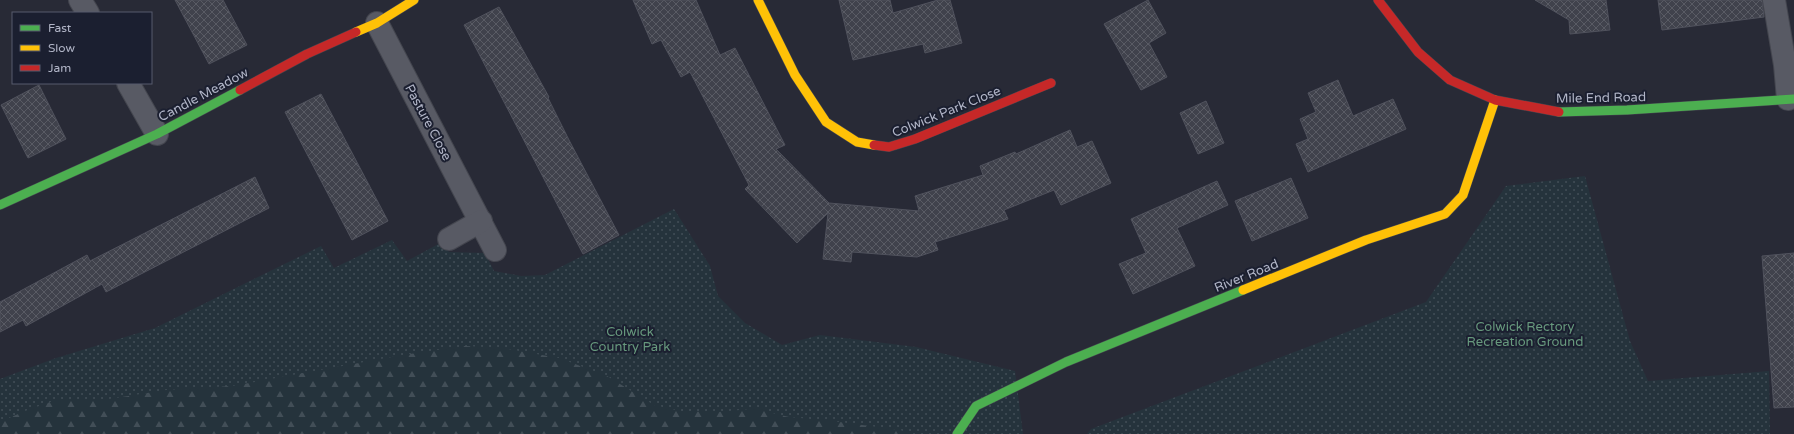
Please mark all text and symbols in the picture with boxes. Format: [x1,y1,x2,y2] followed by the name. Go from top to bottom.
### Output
[12,12,152,84] legend
[48,21,72,35] text: Fast
[48,41,75,55] text: Slow
[48,61,71,75] text: Jam
[156,64,251,125] street label: Candle Meadow
[401,82,455,163] street label: Pasture Close
[890,83,1003,141] street label: Colwick Park Close
[1556,89,1646,107] street label: Mile End Road
[1212,256,1281,296] street label: River Road
[1467,319,1583,350] park label: Colwick Rectory Recreation Ground
[590,324,670,355] park label: Colwick Country Park

